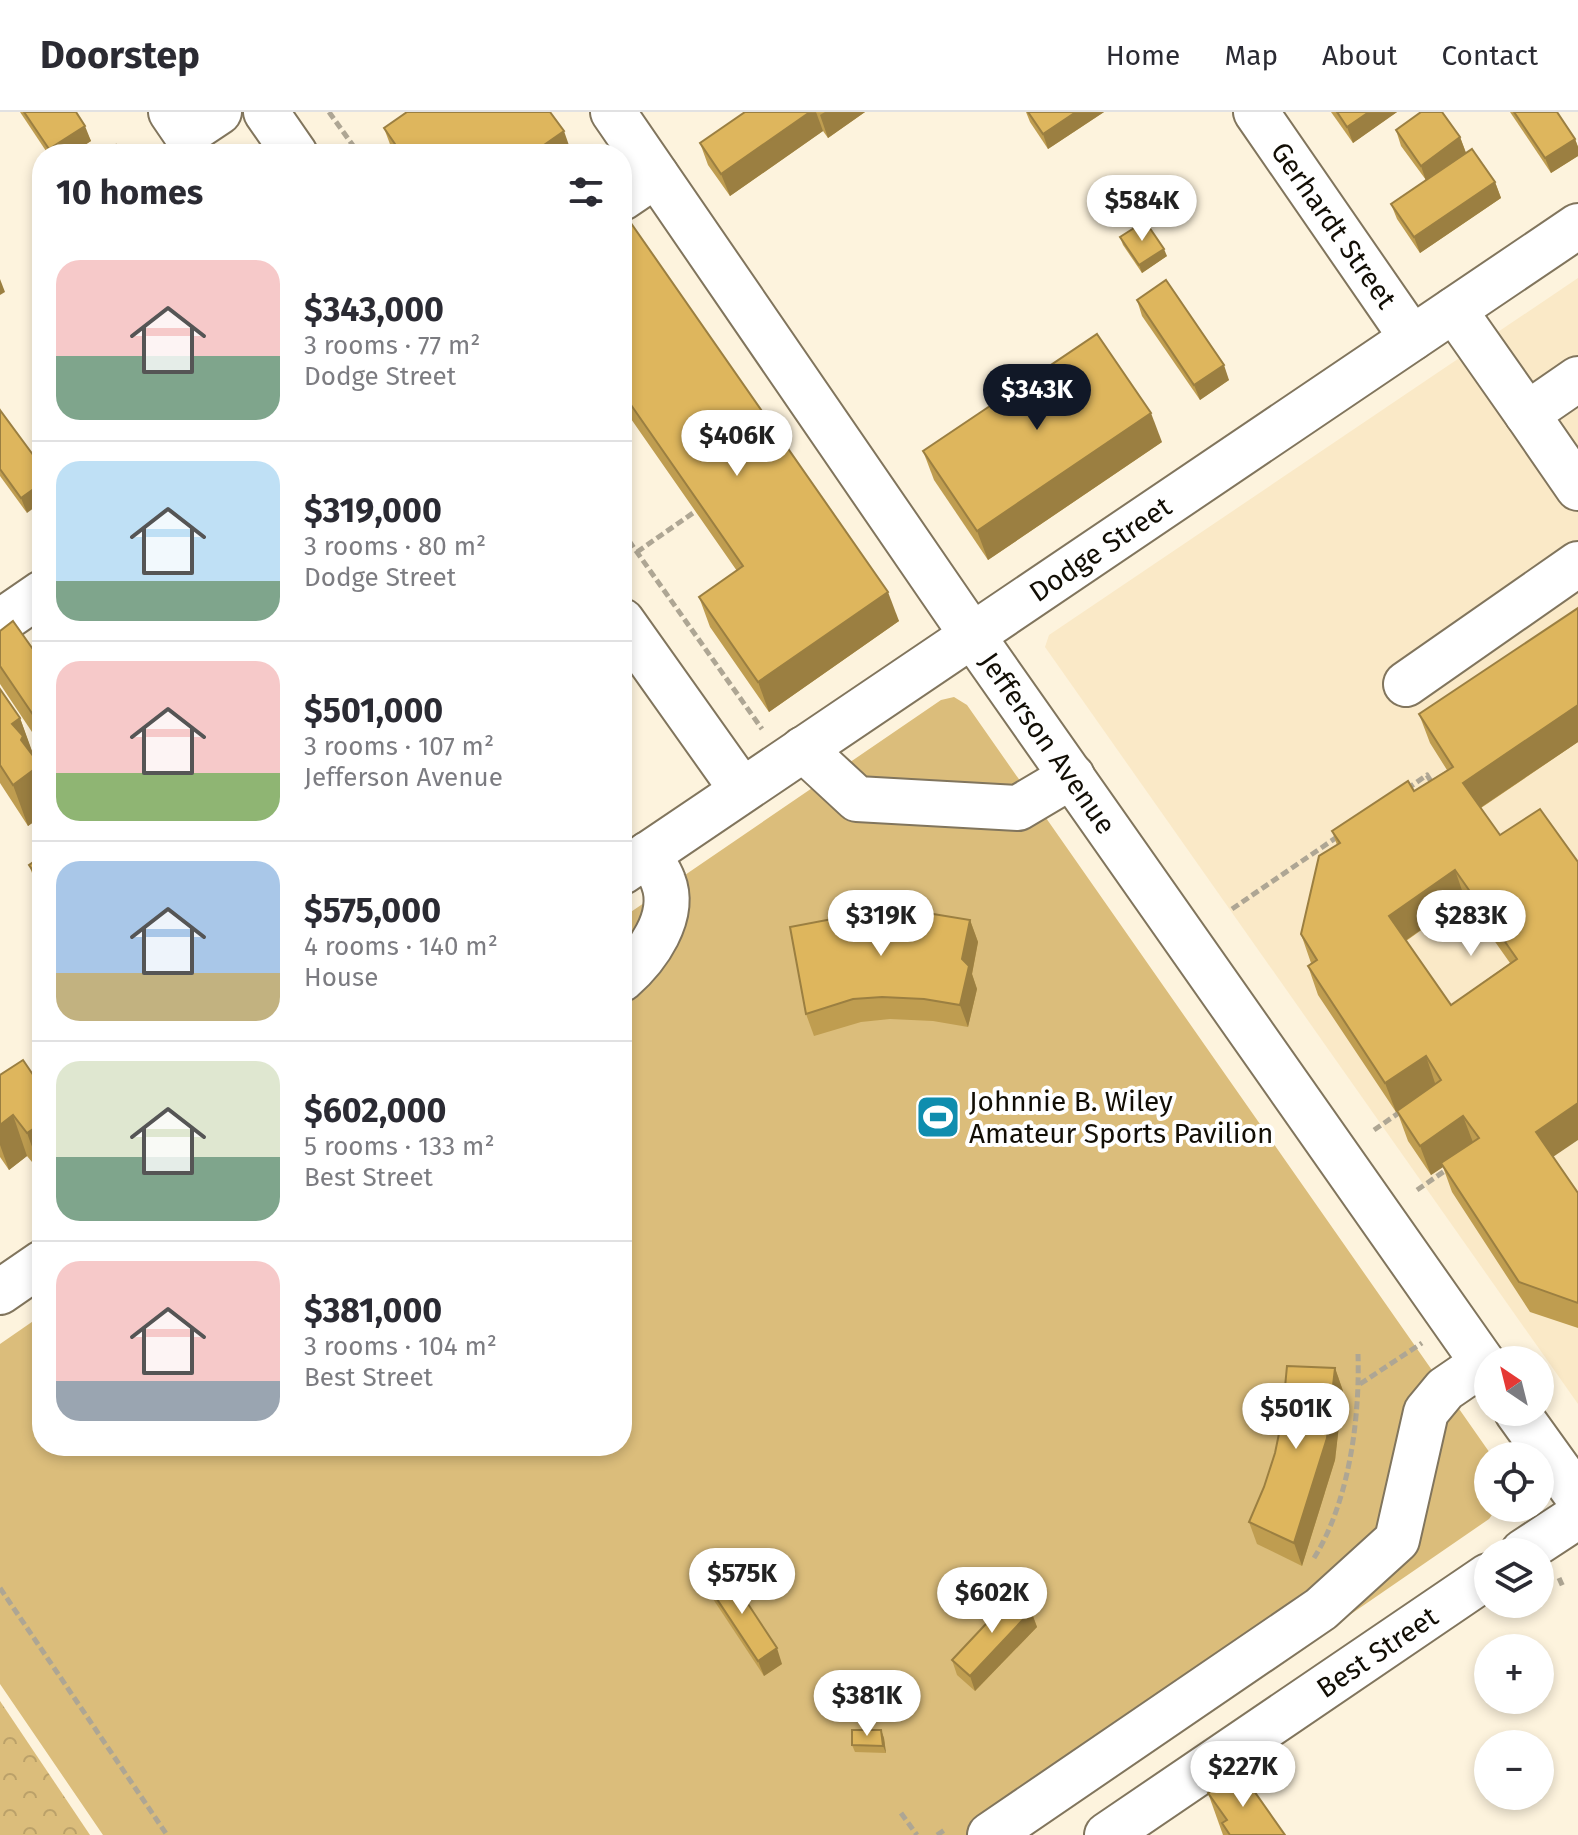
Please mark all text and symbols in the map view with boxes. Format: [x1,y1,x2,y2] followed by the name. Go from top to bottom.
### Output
[40,32,200,78] text: Doorstep
[1106,39,1180,72] text: Home
[1224,39,1278,72] text: Map
[1322,39,1397,72] text: About
[1441,39,1538,72] text: Contact
[1264,136,1404,316] street label: Gerhardt Street
[564,170,608,214] icon: filters
[56,172,203,213] text: 10 homes
[1086,175,1198,243] pin: $584K
[1105,185,1179,216] text: $584K
[304,289,444,330] text: $343,000
[120,292,216,388] icon: home
[304,330,480,361] text: 3 rooms · 77 m²
[304,361,456,392] text: Dodge Street
[981,364,1093,432] pin: $343K
[1001,374,1073,405] text: $343K
[681,410,793,478] pin: $406K
[699,420,775,451] text: $406K
[1023,489,1178,609] street label: Dodge Street
[304,490,442,531] text: $319,000
[120,493,216,589] icon: home
[304,531,486,562] text: 3 rooms · 80 m²
[304,562,456,593] text: Dodge Street
[973,646,1123,840] street label: Jefferson Avenue
[304,690,443,731] text: $501,000
[120,693,216,789] icon: home
[304,731,494,762] text: 3 rooms · 107 m²
[304,762,503,793] text: Jefferson Avenue
[304,890,441,931] text: $575,000
[825,890,937,958] pin: $319K
[1415,890,1527,958] pin: $283K
[120,893,216,989] icon: home
[846,900,916,931] text: $319K
[1435,900,1507,931] text: $283K
[304,931,498,962] text: 4 rooms · 140 m²
[304,962,378,993] text: House
[969,1085,1273,1150] place label: Johnnie B. Wiley Amateur Sports Pavilion
[304,1090,446,1131] text: $602,000
[120,1093,216,1189] icon: home
[914,1093,962,1141] sports icon: Johnnie B. Wiley Amateur Sports Pavilion
[304,1131,495,1162] text: 5 rooms · 133 m²
[304,1162,433,1193] text: Best Street
[304,1290,442,1331] text: $381,000
[120,1293,216,1389] icon: home
[304,1331,497,1362] text: 3 rooms · 104 m²
[1474,1346,1554,1426] north arrow
[1474,1346,1554,1810] map controls
[304,1362,433,1393] text: Best Street
[1240,1383,1352,1451] pin: $501K
[1260,1393,1332,1424] text: $501K
[1474,1442,1554,1522] button: locate
[1474,1538,1554,1618] button: layers
[686,1548,798,1616] pin: $575K
[707,1558,777,1589] text: $575K
[936,1567,1048,1635] pin: $602K
[955,1577,1029,1608] text: $602K
[1310,1599,1445,1705] street label: Best Street
[1474,1634,1554,1714] button: +
[811,1670,923,1738] pin: $381K
[832,1680,902,1711] text: $381K
[1474,1730,1554,1810] button: −
[1187,1741,1299,1809] pin: $227K
[1208,1751,1278,1782] text: $227K

